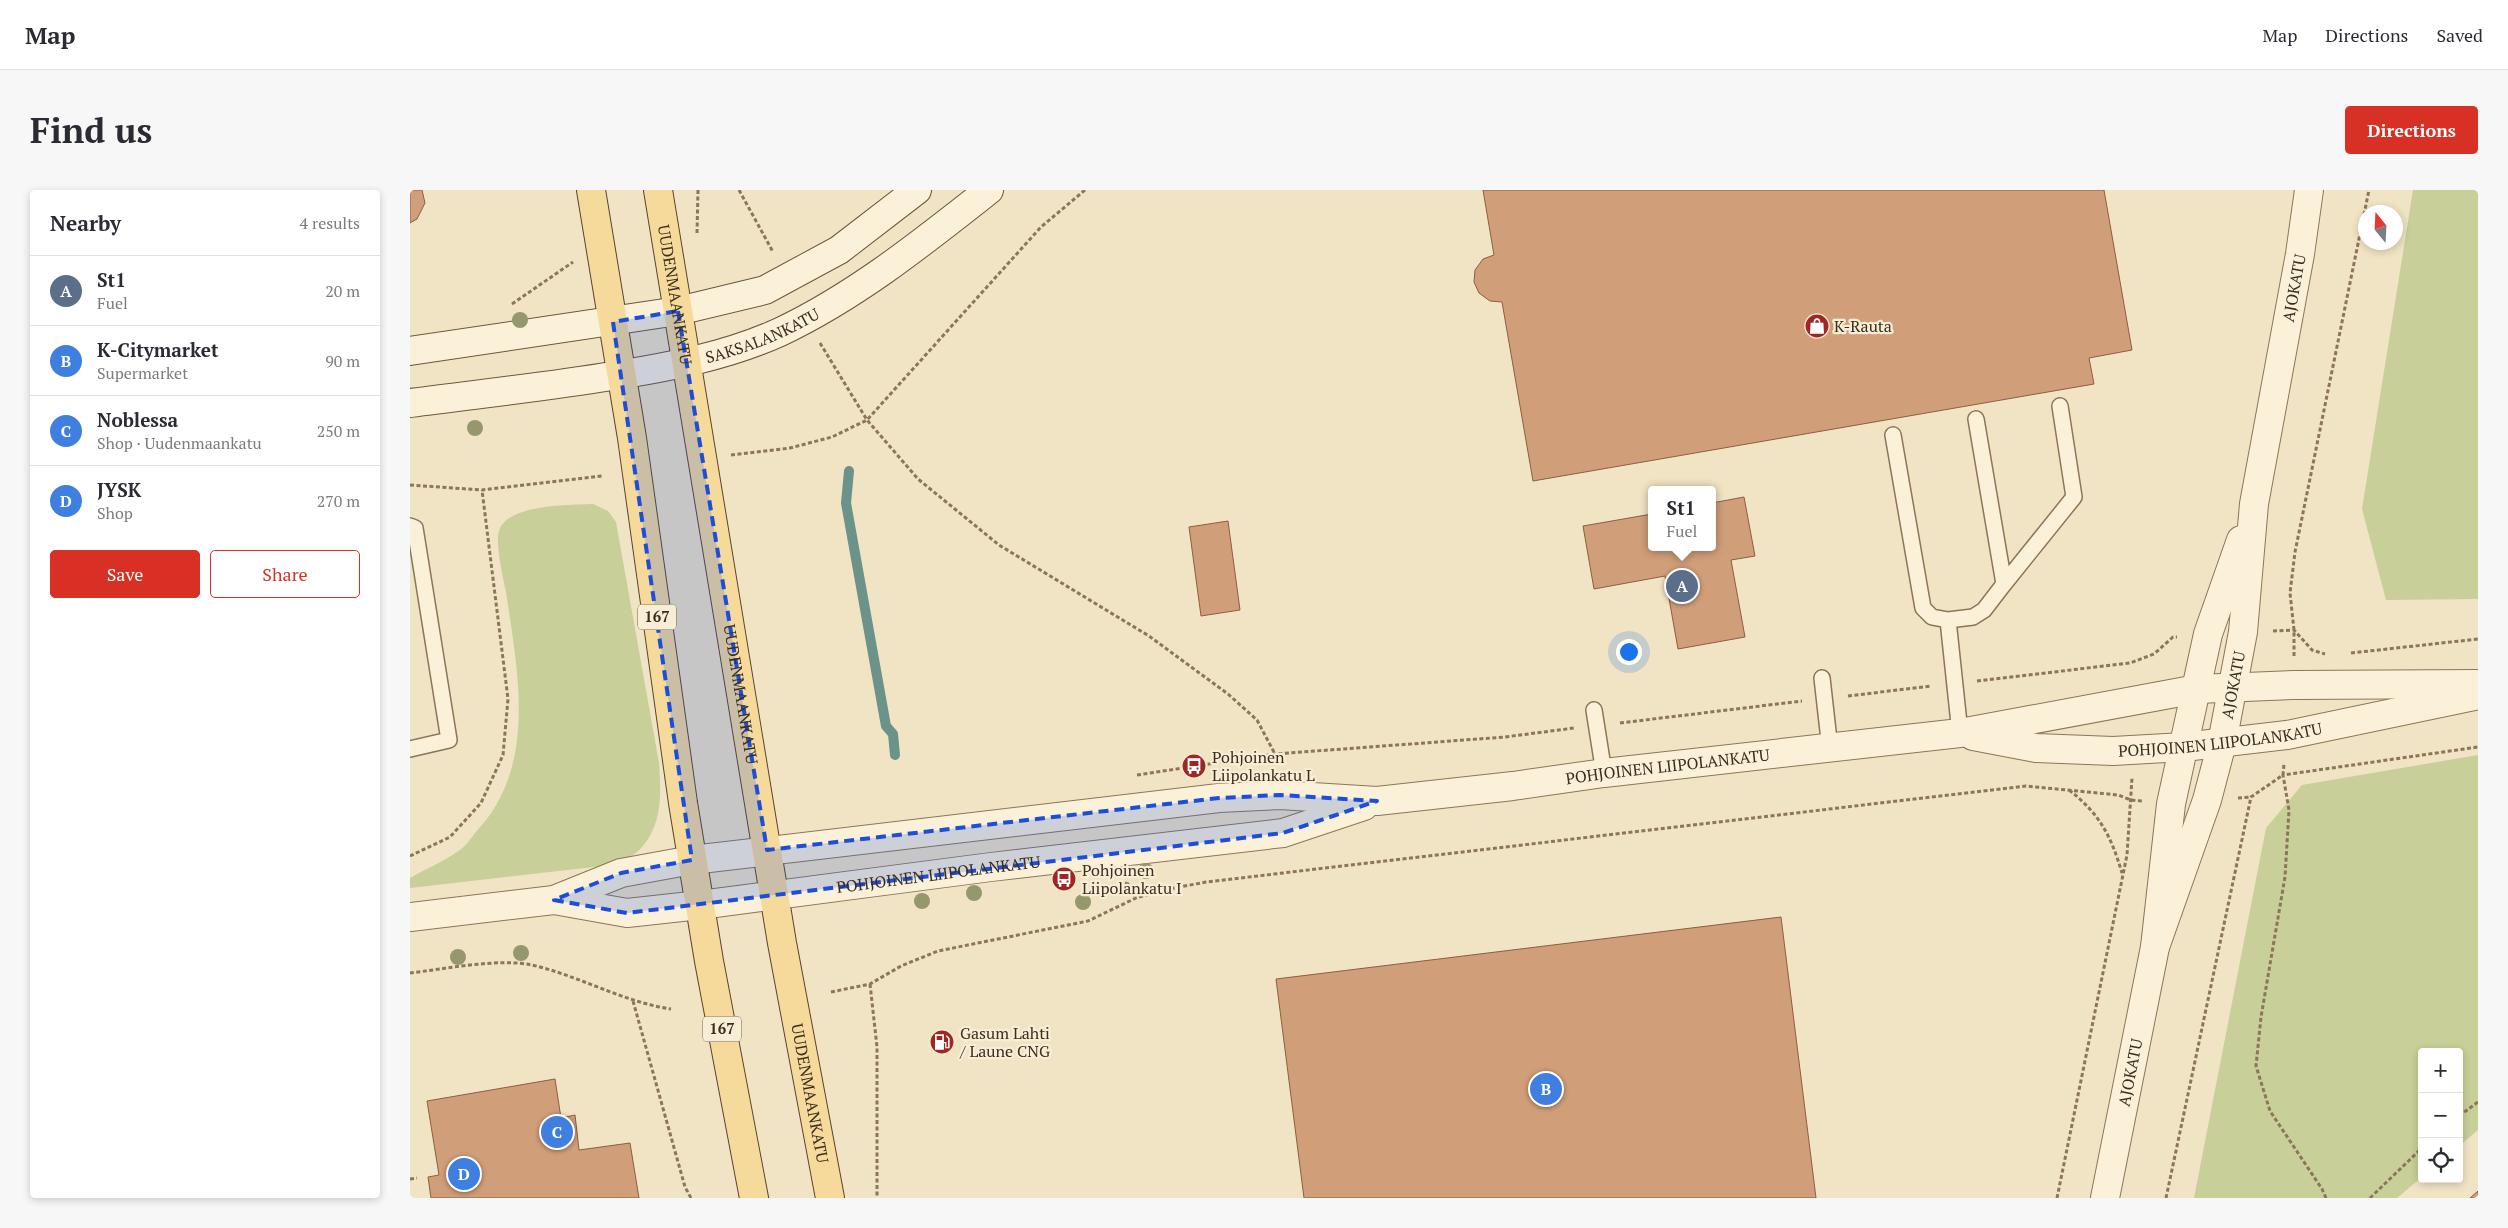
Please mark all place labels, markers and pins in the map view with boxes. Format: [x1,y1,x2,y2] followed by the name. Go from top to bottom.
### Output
[1804,313,1830,339] shop icon: K-Rauta
[1834,315,1892,337] place label: K-Rauta
[1666,567,1698,605] pin: A
[1212,746,1315,786] place label: Pohjoinen Liipolankatu L
[1181,753,1207,779] bus stop icon: Pohjoinen Liipolankatu L
[1082,859,1182,899] place label: Pohjoinen Liipolankatu I
[1051,866,1077,892] bus stop icon: Pohjoinen Liipolankatu I
[959,1022,1050,1062] place label: Gasum Lahti / Laune CNG
[929,1029,955,1055] fuel station icon: Gasum Lahti / Laune CNG
[1530,1070,1562,1108] pin: B
[541,1113,573,1151] pin: C
[448,1155,480,1193] pin: D

